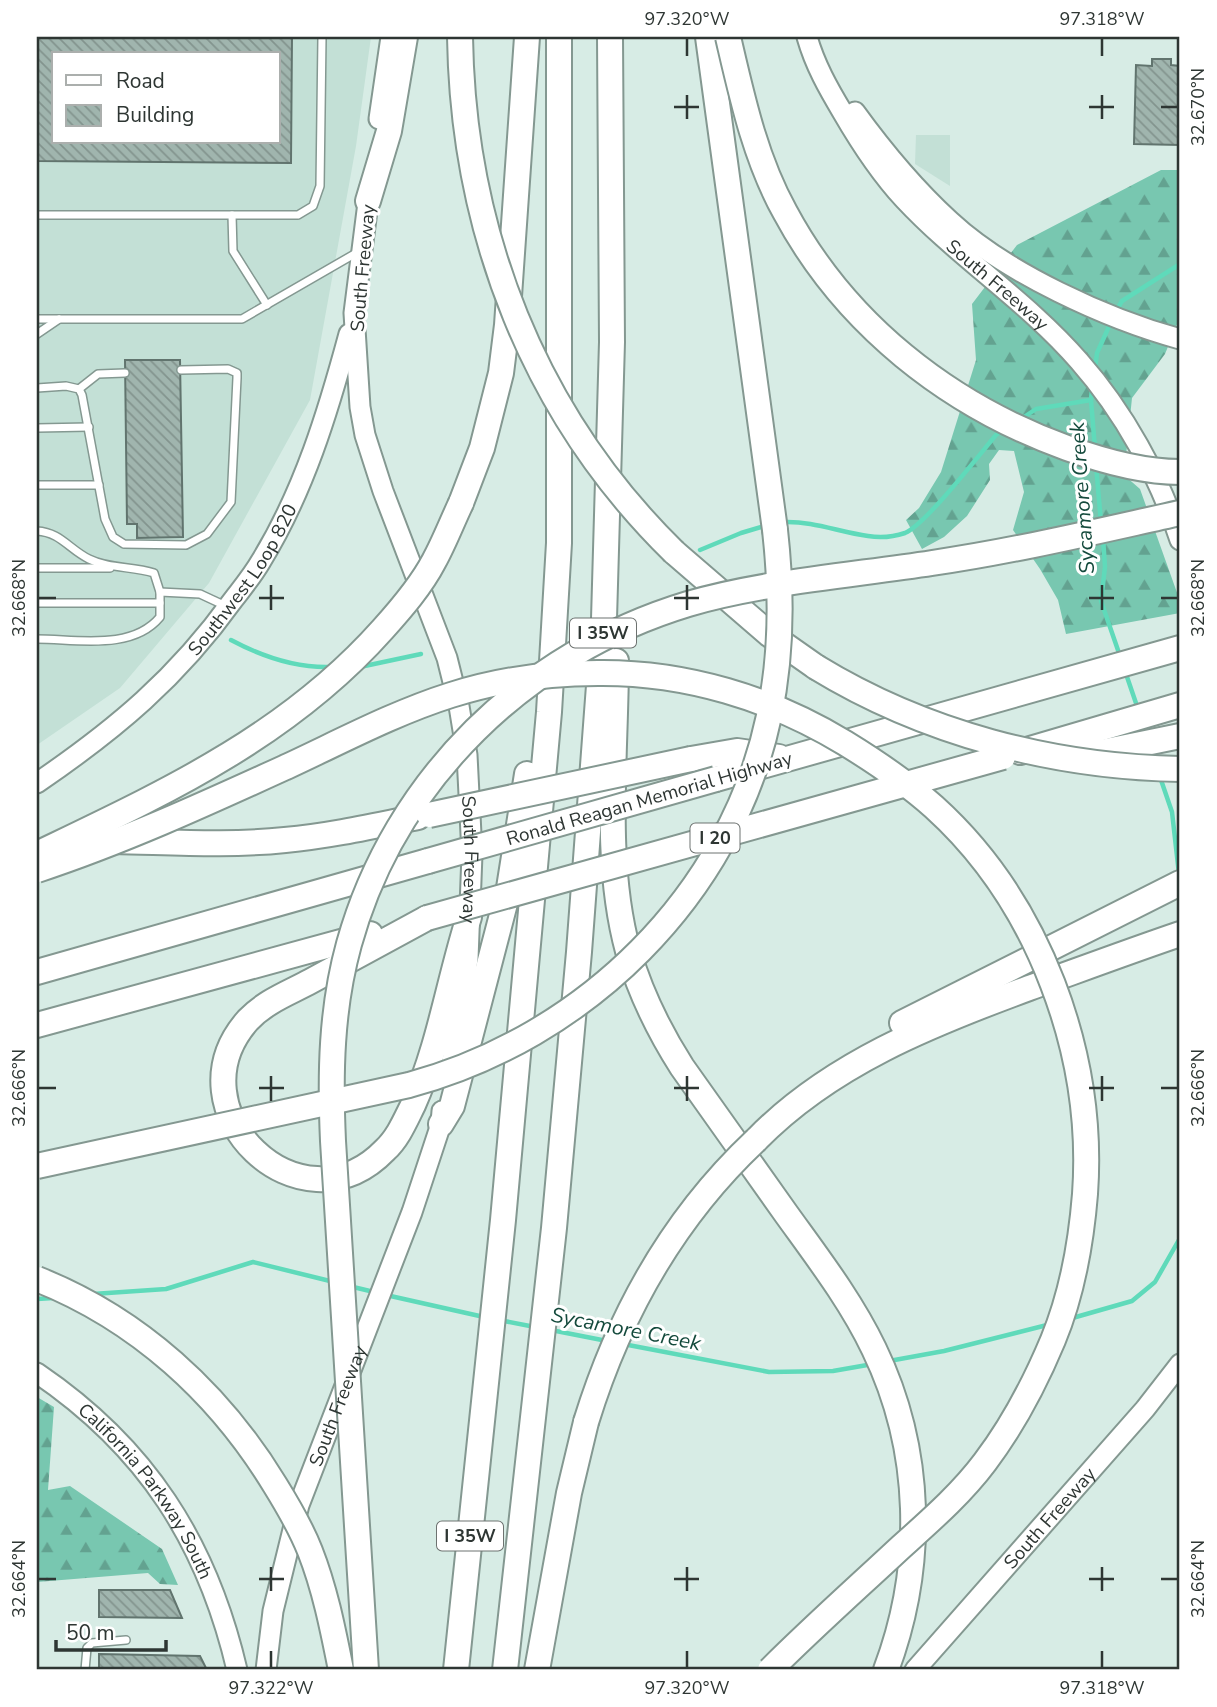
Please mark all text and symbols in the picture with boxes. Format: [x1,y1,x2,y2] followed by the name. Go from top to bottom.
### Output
[645,7,730,31] text: 97.320°W
[1060,7,1145,31] text: 97.318°W
[52,52,280,144] legend
[116,67,165,95] text: Road
[1186,68,1210,146] text: 32.670°N
[116,101,194,129] text: Building
[344,203,382,333] street label: South Freeway
[940,234,1054,337] street label: South Freeway
[1063,421,1101,575] water label: Sycamore Creek
[182,500,304,662] street label: Southwest Loop 820
[7,559,31,637] text: 32.668°N
[1186,559,1210,637] text: 32.668°N
[570,618,636,648] road number: I 35W
[503,746,795,852] street label: Ronald Reagan Memorial Highway
[455,795,484,924] street label: South Freeway
[690,824,740,852] road number: I 20
[7,1049,31,1127] text: 32.666°N
[1186,1049,1210,1127] text: 32.666°N
[549,1301,704,1357] water label: Sycamore Creek
[303,1342,373,1470] street label: South Freeway
[72,1397,219,1583] street label: California Parkway South
[998,1462,1102,1575] street label: South Freeway
[437,1521,503,1550] road number: I 35W
[7,1540,31,1618] text: 32.664°N
[1186,1540,1210,1618] text: 32.664°N
[56,1609,166,1653] scale bar
[66,1619,115,1647] text: 50 m
[229,1676,314,1700] text: 97.322°W
[645,1676,730,1700] text: 97.320°W
[1060,1676,1145,1700] text: 97.318°W

